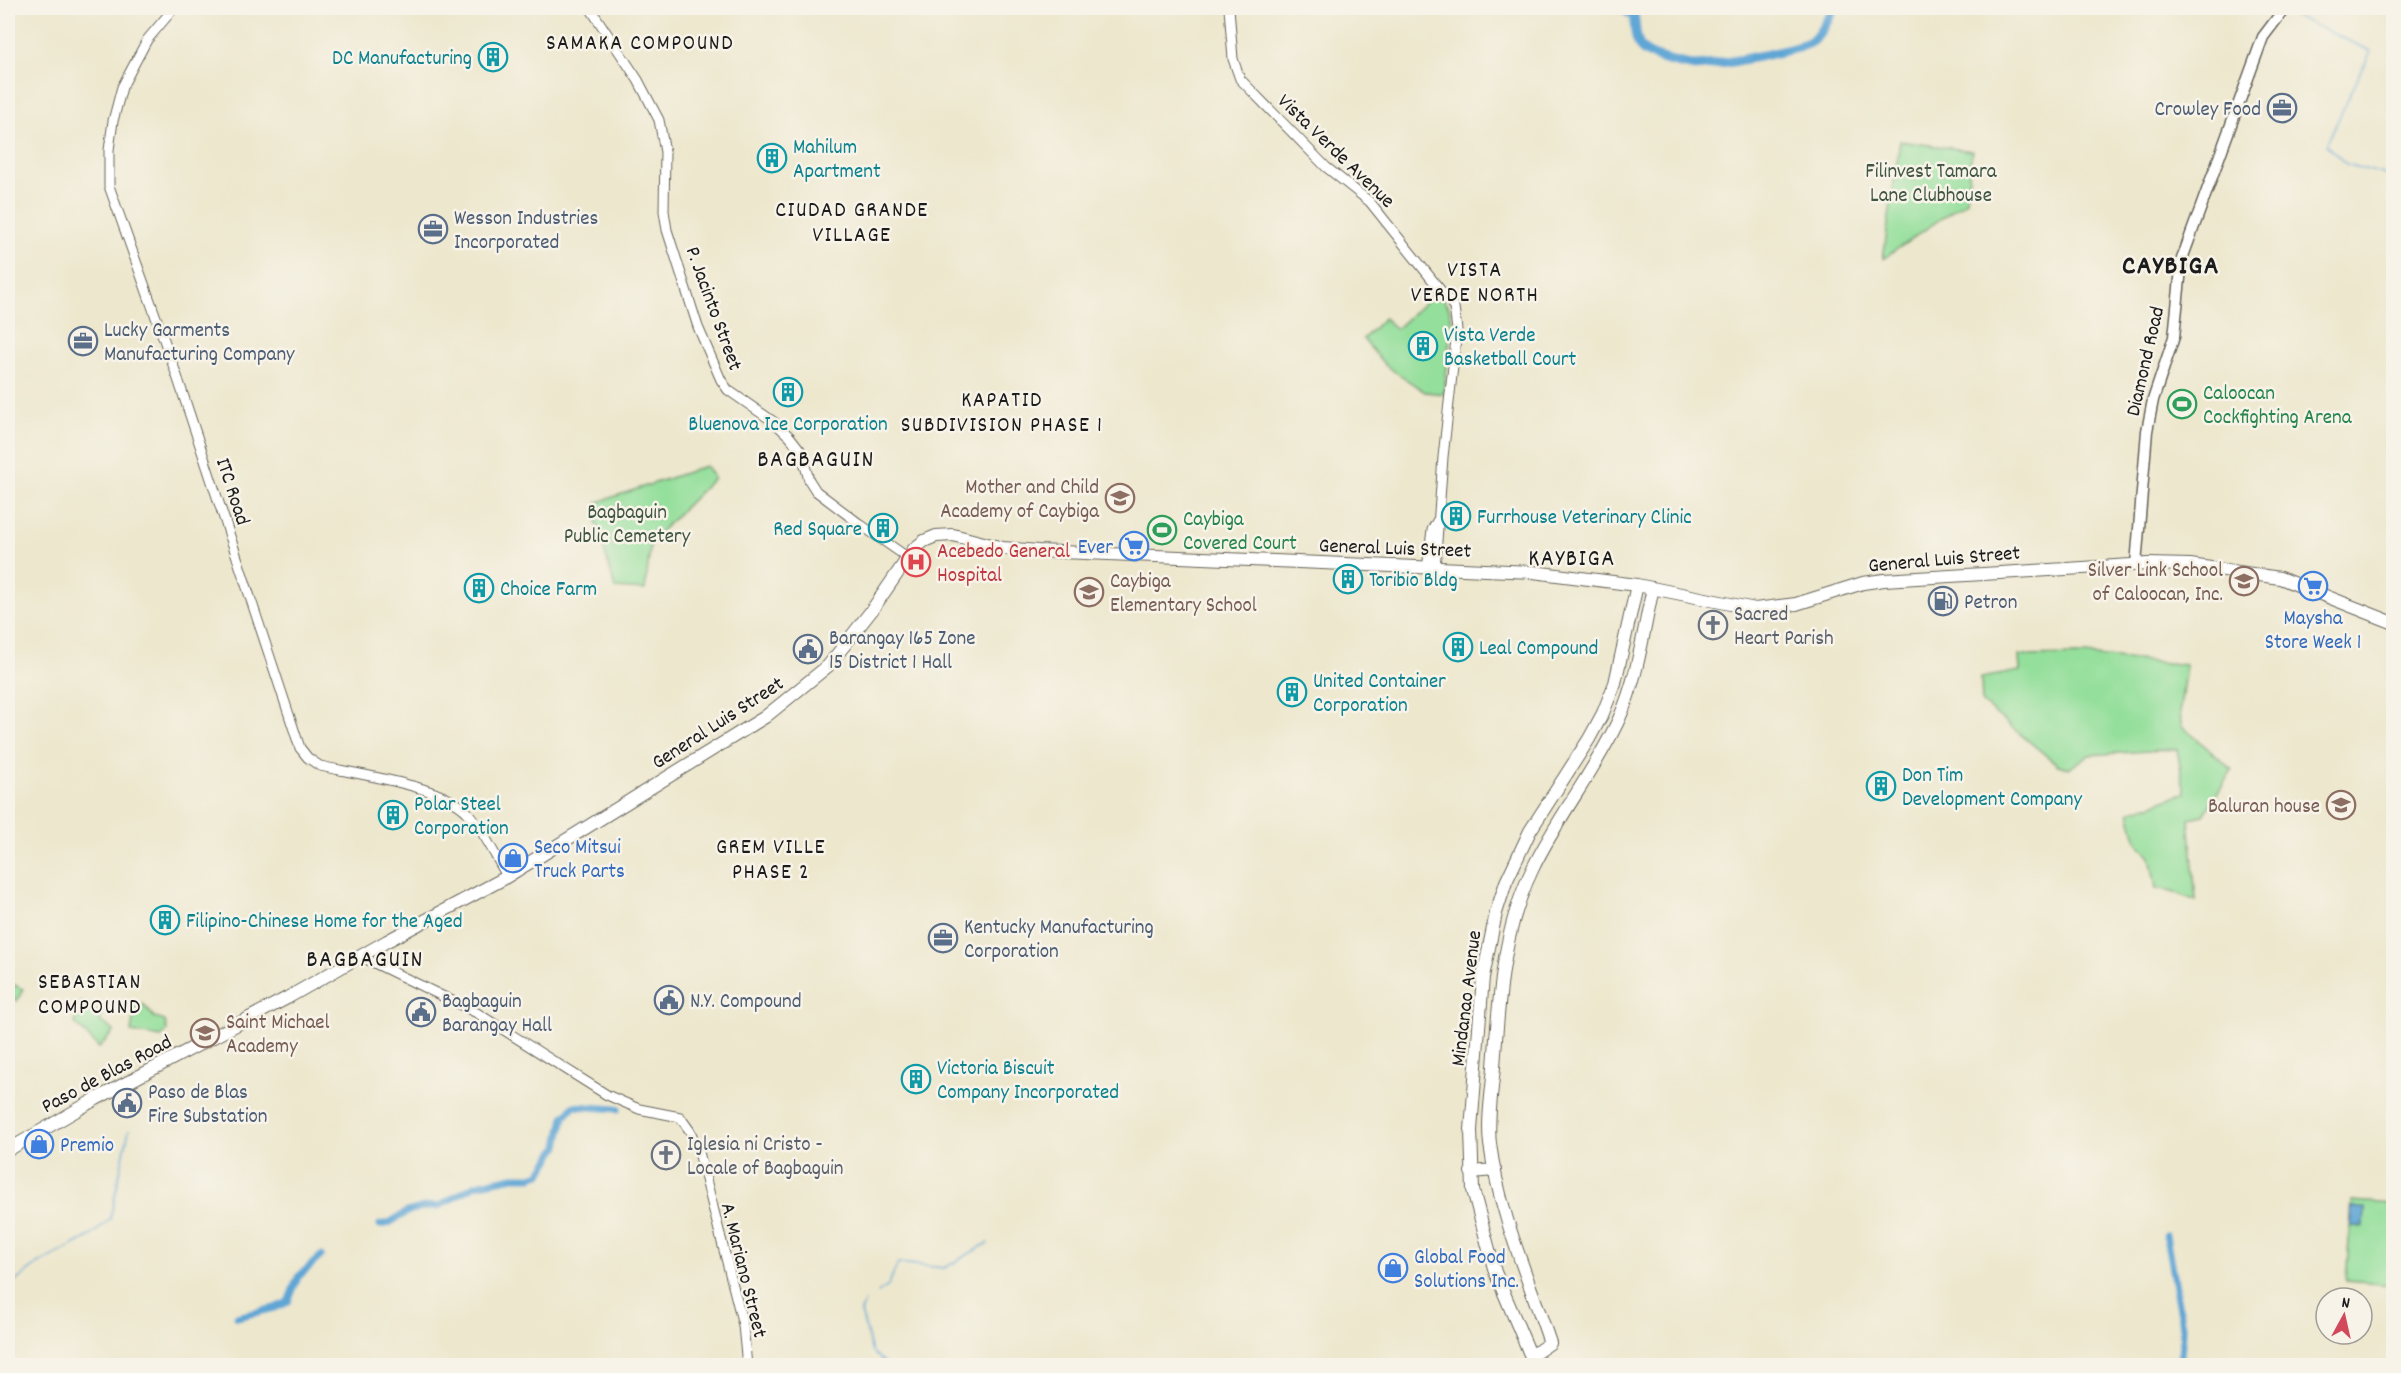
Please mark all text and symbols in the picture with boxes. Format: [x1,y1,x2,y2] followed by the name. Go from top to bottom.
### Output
[546,29,734,60] district label: SAMAKA COMPOUND
[477,41,509,73] building icon: DC Manufacturing
[332,45,472,75] place label: DC Manufacturing
[1269,88,1401,216] street label: Vista Verde Avenue
[2266,92,2298,124] office icon: Crowley Food
[2155,96,2261,126] place label: Crowley Food
[793,134,881,188] place label: Mahilum Apartment
[756,142,788,174] building icon: Mahilum Apartment
[1865,158,1998,212] park label: Filinvest Tamara Lane Clubhouse
[775,196,929,252] district label: CIUDAD GRANDE VILLAGE
[454,205,598,259] place label: Wesson Industries Incorporated
[417,213,449,245] office icon: Wesson Industries Incorporated
[676,243,749,376] street label: P. Jacinto Street
[2122,248,2220,287] district label: CAYBIGA
[1411,256,1539,312] district label: VISTA VERDE NORTH
[2120,304,2174,420] street label: Diamond Road
[104,317,295,371] place label: Lucky Garments Manufacturing Company
[1444,322,1577,376] place label: Vista Verde Basketball Court
[67,325,99,357] office icon: Lucky Garments Manufacturing Company
[1407,330,1439,362] building icon: Vista Verde Basketball Court
[772,376,804,408] building icon: Bluenova Ice Corporation
[2203,380,2353,434] place label: Caloocan Cockfighting Arena
[901,386,1103,442] district label: KAPATID SUBDIVISION PHASE 1
[2166,388,2198,420] sports icon: Caloocan Cockfighting Arena
[688,411,888,441] place label: Bluenova Ice Corporation
[757,444,875,478] district label: BAGBAGUIN
[206,454,256,530] street label: ITC Road
[940,474,1100,528] place label: Mother and Child Academy of Caybiga
[1104,482,1136,514] school or university icon: Mother and Child Academy of Caybiga
[564,499,691,553] park label: Bagbaguin Public Cemetery
[1440,500,1472,532] building icon: Furrhouse Veterinary Clinic
[1477,504,1692,534] place label: Furrhouse Veterinary Clinic
[1183,506,1297,560] place label: Caybiga Covered Court
[867,512,899,544] building icon: Red Square
[1146,514,1178,546] sports icon: Caybiga Covered Court
[773,516,862,546] place label: Red Square
[1118,530,1150,562] supermarket icon: Ever
[1318,532,1472,568] street label: General Luis Street
[1078,534,1113,564] place label: Ever
[937,538,1070,592] place label: Acebedo General Hospital
[1867,539,2022,583] street label: General Luis Street
[1528,543,1616,577] district label: KAYBIGA
[900,546,932,578] hospital icon: Acebedo General Hospital
[2088,557,2223,611] place label: Silver Link School of Caloocan, Inc.
[1332,563,1364,595] building icon: Toribio Bldg
[2228,565,2260,597] school or university icon: Silver Link School of Caloocan, Inc.
[1369,567,1458,597] place label: Toribio Bldg
[1110,568,1257,622] place label: Caybiga Elementary School
[2297,570,2329,602] supermarket icon: Maysha Store Week 1
[463,572,495,604] building icon: Choice Farm
[500,576,597,606] place label: Choice Farm
[1073,576,1105,608] school or university icon: Caybiga Elementary School
[1927,585,1959,617] fuel station icon: Petron
[1964,589,2017,619] place label: Petron
[1734,601,1834,655] place label: Sacred Heart Parish
[2265,605,2361,659] place label: Maysha Store Week 1
[1697,609,1729,641] church icon: Sacred Heart Parish
[829,625,975,679] place label: Barangay 165 Zone 15 District 1 Hall
[1442,631,1474,663] building icon: Leal Compound
[792,633,824,665] public building icon: Barangay 165 Zone 15 District 1 Hall
[1479,635,1598,665] place label: Leal Compound
[1313,668,1446,722] place label: United Container Corporation
[647,670,791,779] street label: General Luis Street
[1276,676,1308,708] building icon: United Container Corporation
[1902,762,2082,816] place label: Don Tim Development Company
[1865,770,1897,802] building icon: Don Tim Development Company
[2325,789,2357,821] school or university icon: Baluran house
[414,791,509,845] place label: Polar Steel Corporation
[2208,793,2320,823] place label: Baluran house
[377,799,409,831] building icon: Polar Steel Corporation
[716,833,826,889] district label: GREM VILLE PHASE 2
[534,834,625,888] place label: Seco Mitsui Truck Parts
[497,842,529,874] shop icon: Seco Mitsui Truck Parts
[149,904,181,936] building icon: Filipino-Chinese Home for the Aged
[186,908,463,938] place label: Filipino-Chinese Home for the Aged
[964,914,1154,968] place label: Kentucky Manufacturing Corporation
[927,922,959,954] office icon: Kentucky Manufacturing Corporation
[1445,929,1491,1068] street label: Mindanao Avenue
[306,944,424,978] district label: BAGBAGUIN
[38,968,142,1024] district label: SEBASTIAN COMPOUND
[653,984,685,1016] public building icon: N.Y. Compound
[442,988,552,1042] place label: Bagbaguin Barangay Hall
[690,988,802,1018] place label: N.Y. Compound
[405,996,437,1028] public building icon: Bagbaguin Barangay Hall
[226,1009,330,1063] place label: Saint Michael Academy
[189,1017,221,1049] school or university icon: Saint Michael Academy
[37,1029,178,1123] street label: Paso de Blas Road
[937,1055,1119,1109] place label: Victoria Biscuit Company Incorporated
[900,1063,932,1095] building icon: Victoria Biscuit Company Incorporated
[148,1079,268,1133] place label: Paso de Blas Fire Substation
[111,1087,143,1119] public building icon: Paso de Blas Fire Substation
[23,1128,55,1160] shop icon: Premio
[687,1131,844,1185] place label: Iglesia ni Cristo - Locale of Bagbaguin
[60,1132,114,1162] place label: Premio
[650,1139,682,1171] church icon: Iglesia ni Cristo - Locale of Bagbaguin
[711,1200,773,1342] street label: A. Mariano Street
[1414,1244,1519,1298] place label: Global Food Solutions Inc.
[1377,1252,1409,1284] shop icon: Global Food Solutions Inc.
[2314,1286,2374,1346] north arrow
[2340,1292,2351,1316] text: N

